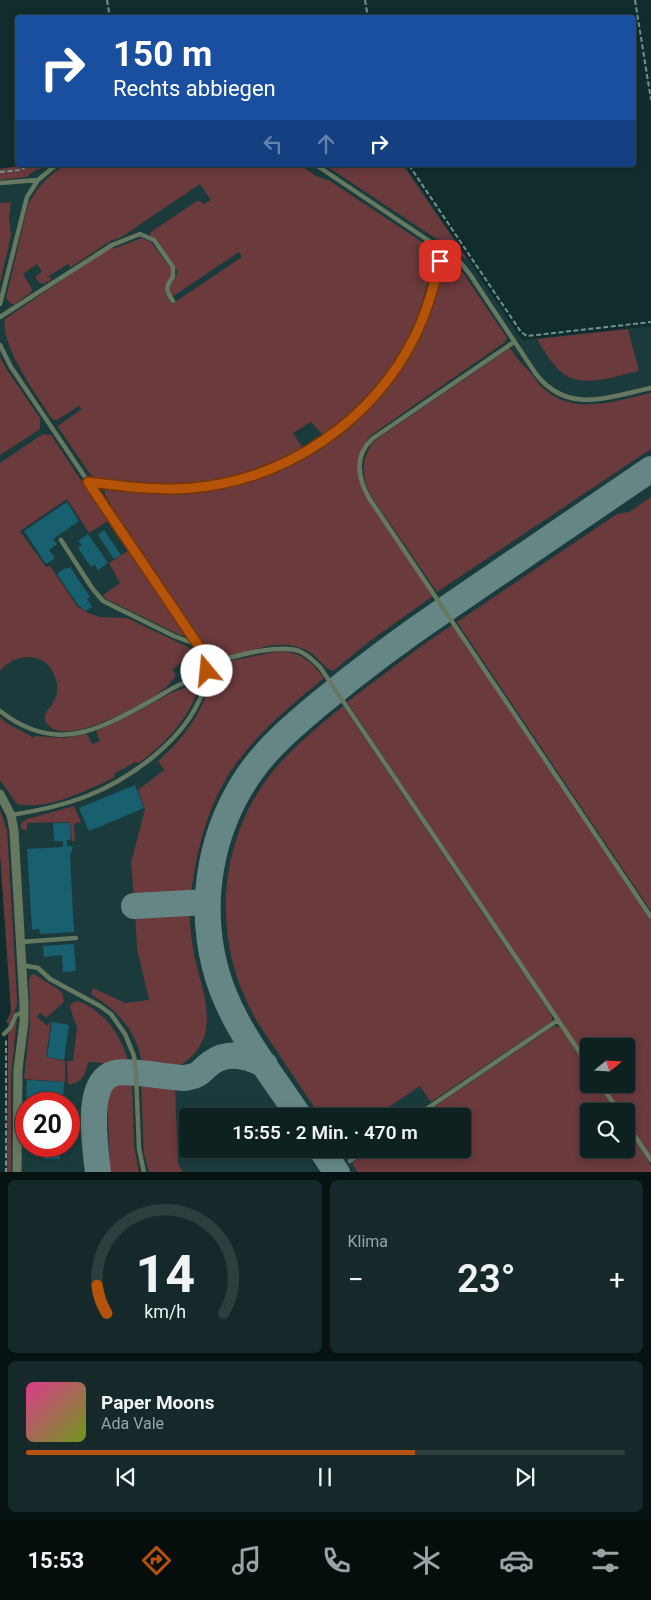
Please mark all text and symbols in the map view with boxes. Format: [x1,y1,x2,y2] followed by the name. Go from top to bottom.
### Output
[113,34,212,75] text: 150 m
[30,35,95,100] icon: right
[113,76,276,101] text: Rechts abbiegen
[259,130,287,158] icon: left
[312,130,340,158] icon: ahead
[365,130,393,158] icon: right
[419,240,461,282] pin
[426,247,454,275] icon: arrive
[180,644,232,696] position arrow
[580,1038,635,1092] north arrow
[580,1038,635,1158] map controls
[15,1092,80,1157] speed limit sign: 20
[580,1103,635,1158] button: search
[232,1121,418,1144] text: 15:55 · 2 Min. · 470 m
[348,1232,388,1251] text: Klima
[135,1244,195,1305] text: 14
[457,1257,515,1301] text: 23°
[348,1263,364,1296] text: −
[609,1263,625,1296] text: +
[144,1301,186,1322] text: km/h
[101,1391,214,1414] text: Paper Moons
[101,1414,164,1433] text: Ada Vale
[112,1463,140,1491] icon: previous
[311,1463,339,1491] icon: pause
[511,1463,539,1491] icon: next
[139,1543,174,1578] icon: directions
[229,1543,264,1578] icon: music
[319,1543,354,1578] icon: phone
[409,1543,444,1578] icon: climate
[499,1543,534,1578] icon: car
[588,1543,623,1578] icon: filters
[27,1548,84,1573] text: 15:53

